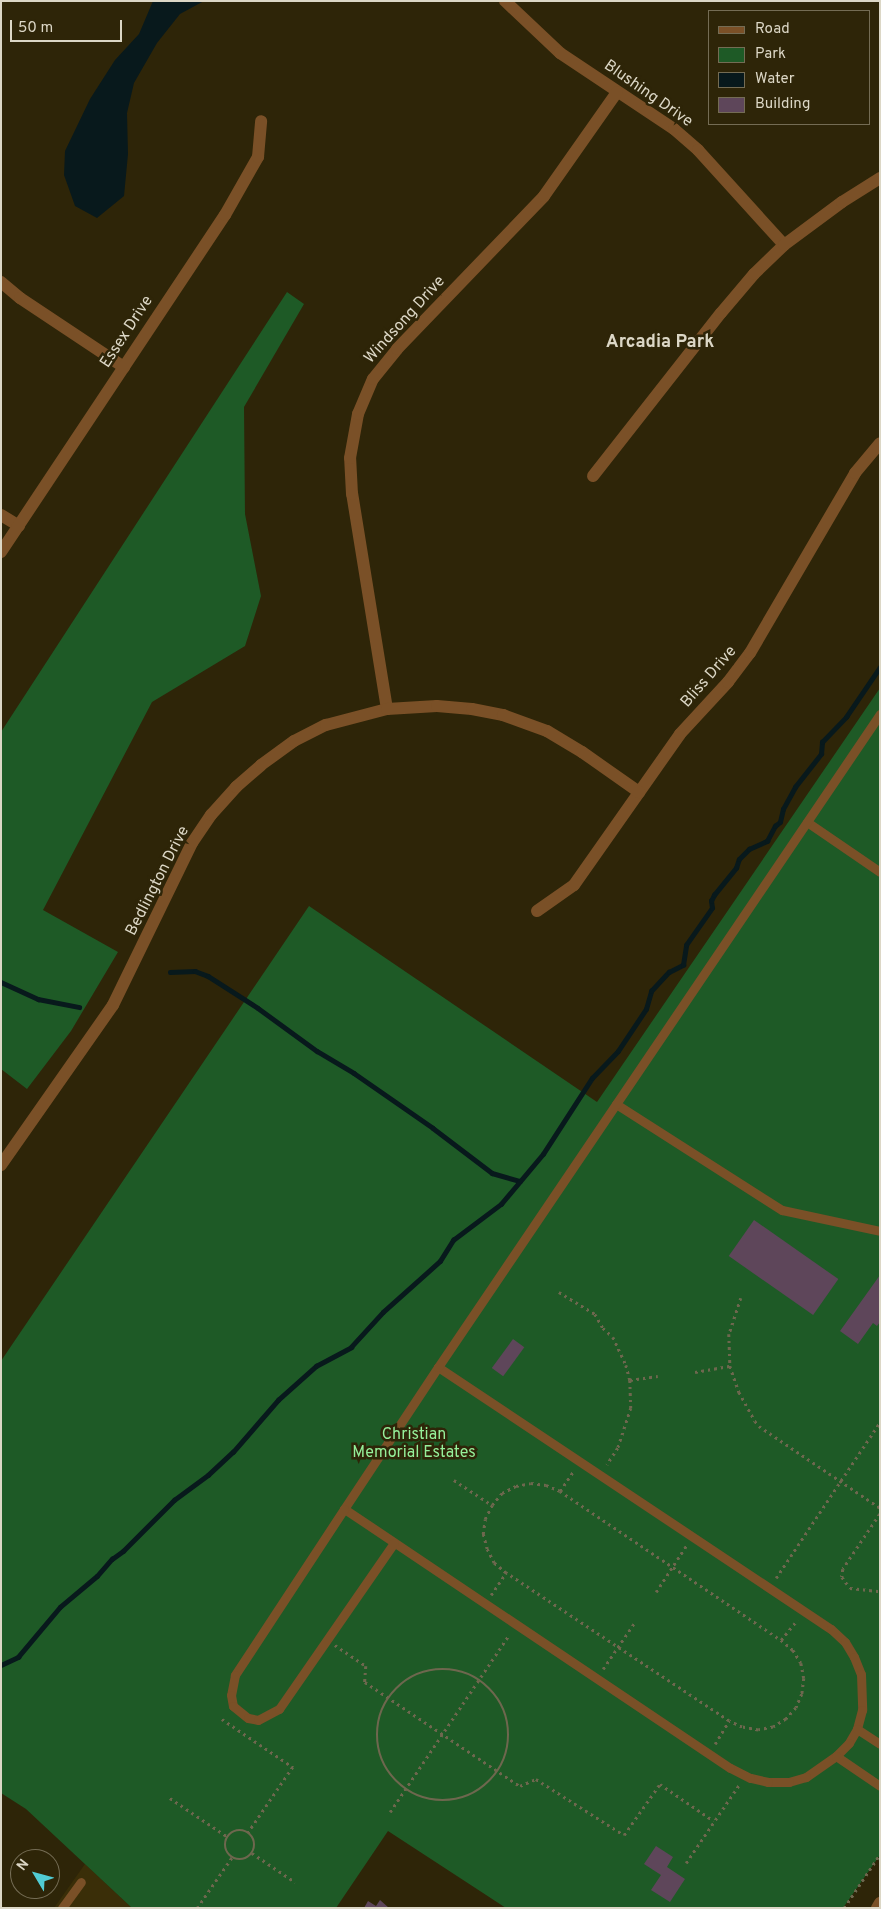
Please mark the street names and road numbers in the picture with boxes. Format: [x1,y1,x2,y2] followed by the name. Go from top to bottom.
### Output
[600,56,696,132] street label: Blushing Drive
[360,272,450,368] street label: Windsong Drive
[97,292,157,372] street label: Essex Drive
[677,642,741,712] street label: Bliss Drive
[122,823,194,939] street label: Bedlington Drive

